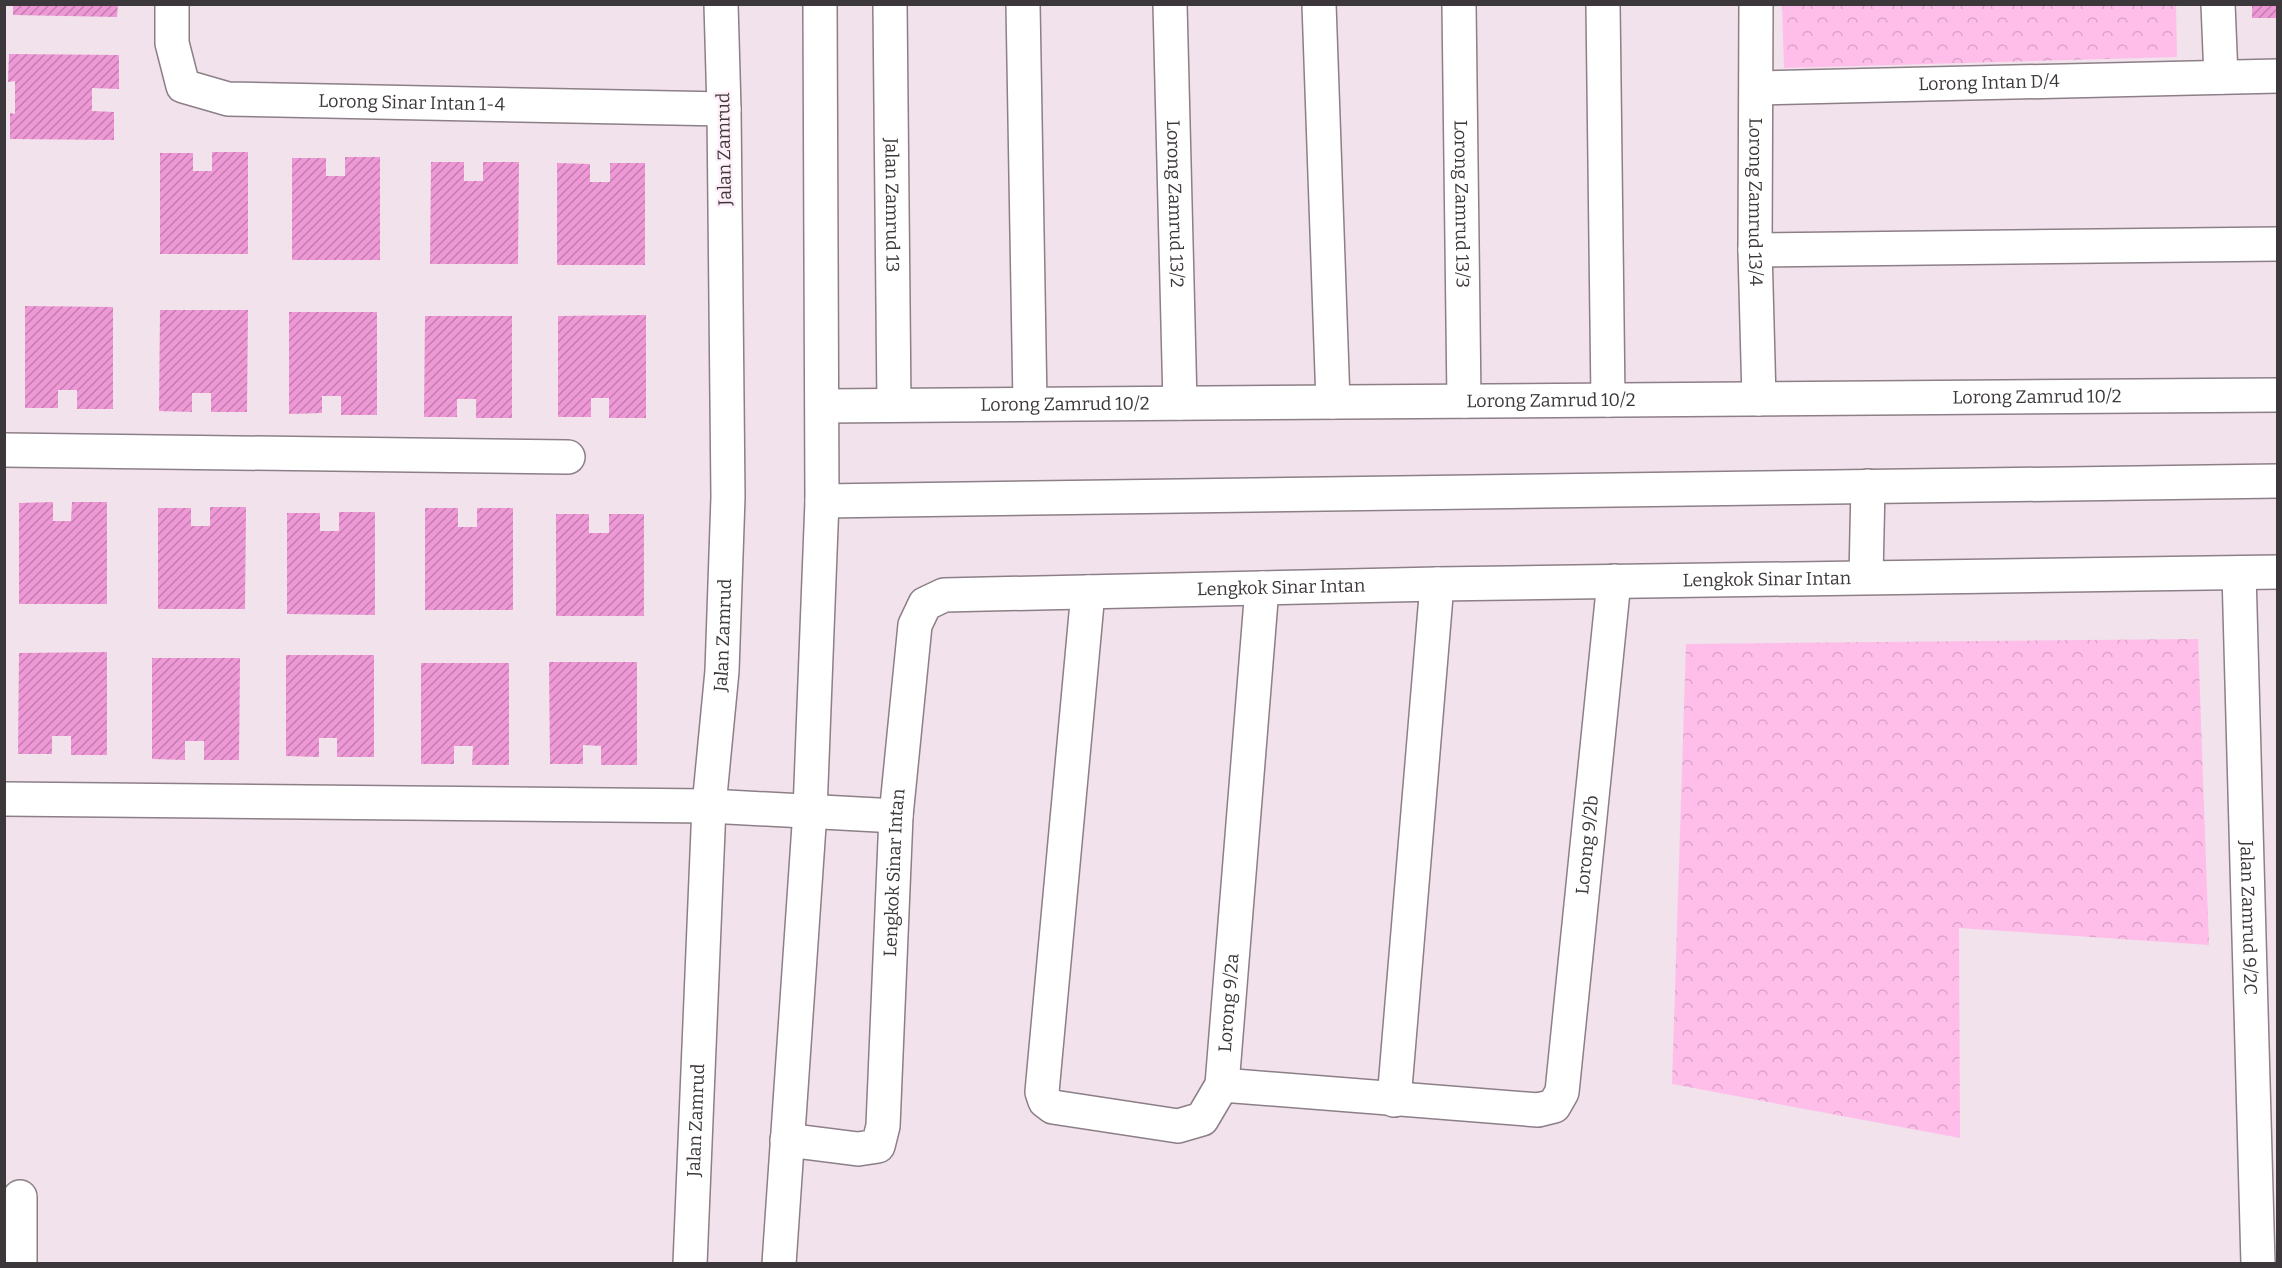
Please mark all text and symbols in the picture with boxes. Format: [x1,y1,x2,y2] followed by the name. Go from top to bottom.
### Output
[1918,70,2060,95] street label: Lorong Intan D/4
[318,90,506,116] street label: Lorong Sinar Intan 1-4
[712,92,736,207] street label: Jalan Zamrud
[1744,118,1767,287] street label: Lorong Zamrud 13/4
[1162,120,1188,288] street label: Lorong Zamrud 13/2
[1449,120,1474,288] street label: Lorong Zamrud 13/3
[880,137,904,272] street label: Jalan Zamrud 13
[1952,385,2121,408] street label: Lorong Zamrud 10/2
[1466,389,1636,412] street label: Lorong Zamrud 10/2
[980,393,1150,416] street label: Lorong Zamrud 10/2
[1683,567,1852,591] street label: Lengkok Sinar Intan
[1197,575,1366,600] street label: Lengkok Sinar Intan
[709,578,736,694] street label: Jalan Zamrud
[879,787,910,957] street label: Lengkok Sinar Intan
[1571,794,1603,896] street label: Lorong 9/2b
[2235,839,2262,995] street label: Jalan Zamrud 9/2C
[1214,952,1244,1053] street label: Lorong 9/2a
[683,1063,709,1178] street label: Jalan Zamrud

